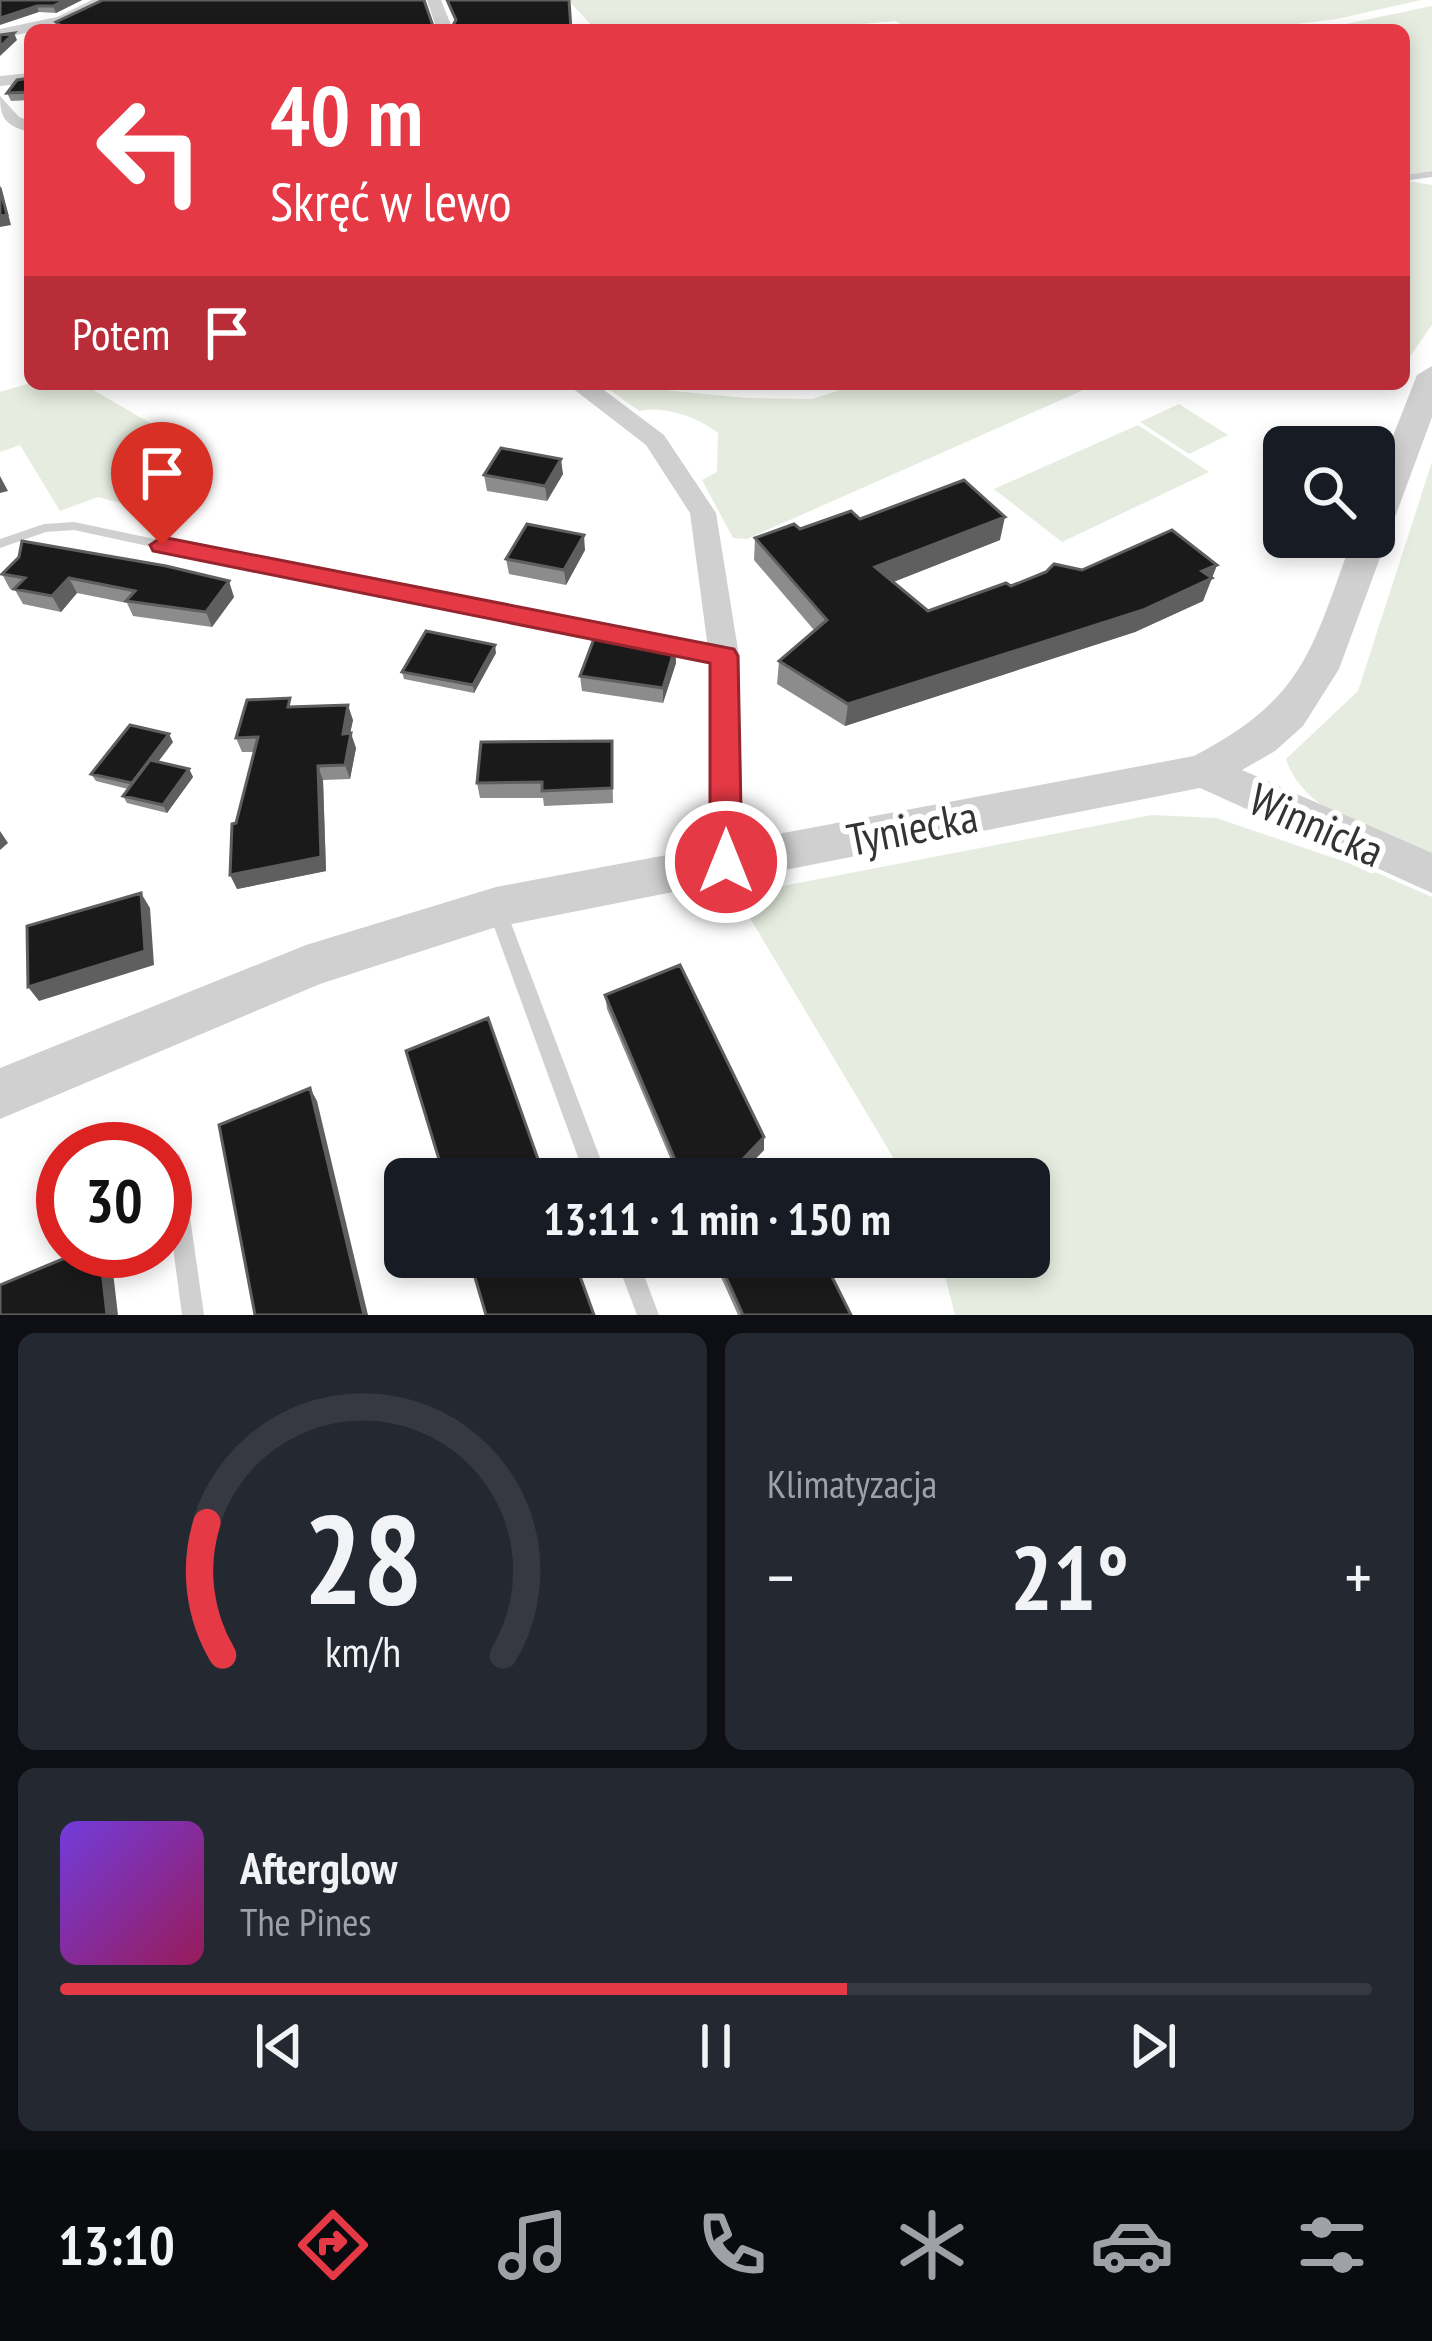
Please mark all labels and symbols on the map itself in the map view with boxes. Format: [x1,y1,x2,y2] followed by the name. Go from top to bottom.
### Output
[111,422,213,545] pin
[1241,769,1393,879] street label: Winnicka
[842,786,982,868] street label: Tyniecka
[663,799,789,925] position arrow
[36,1122,192,1278] speed limit sign: 30

